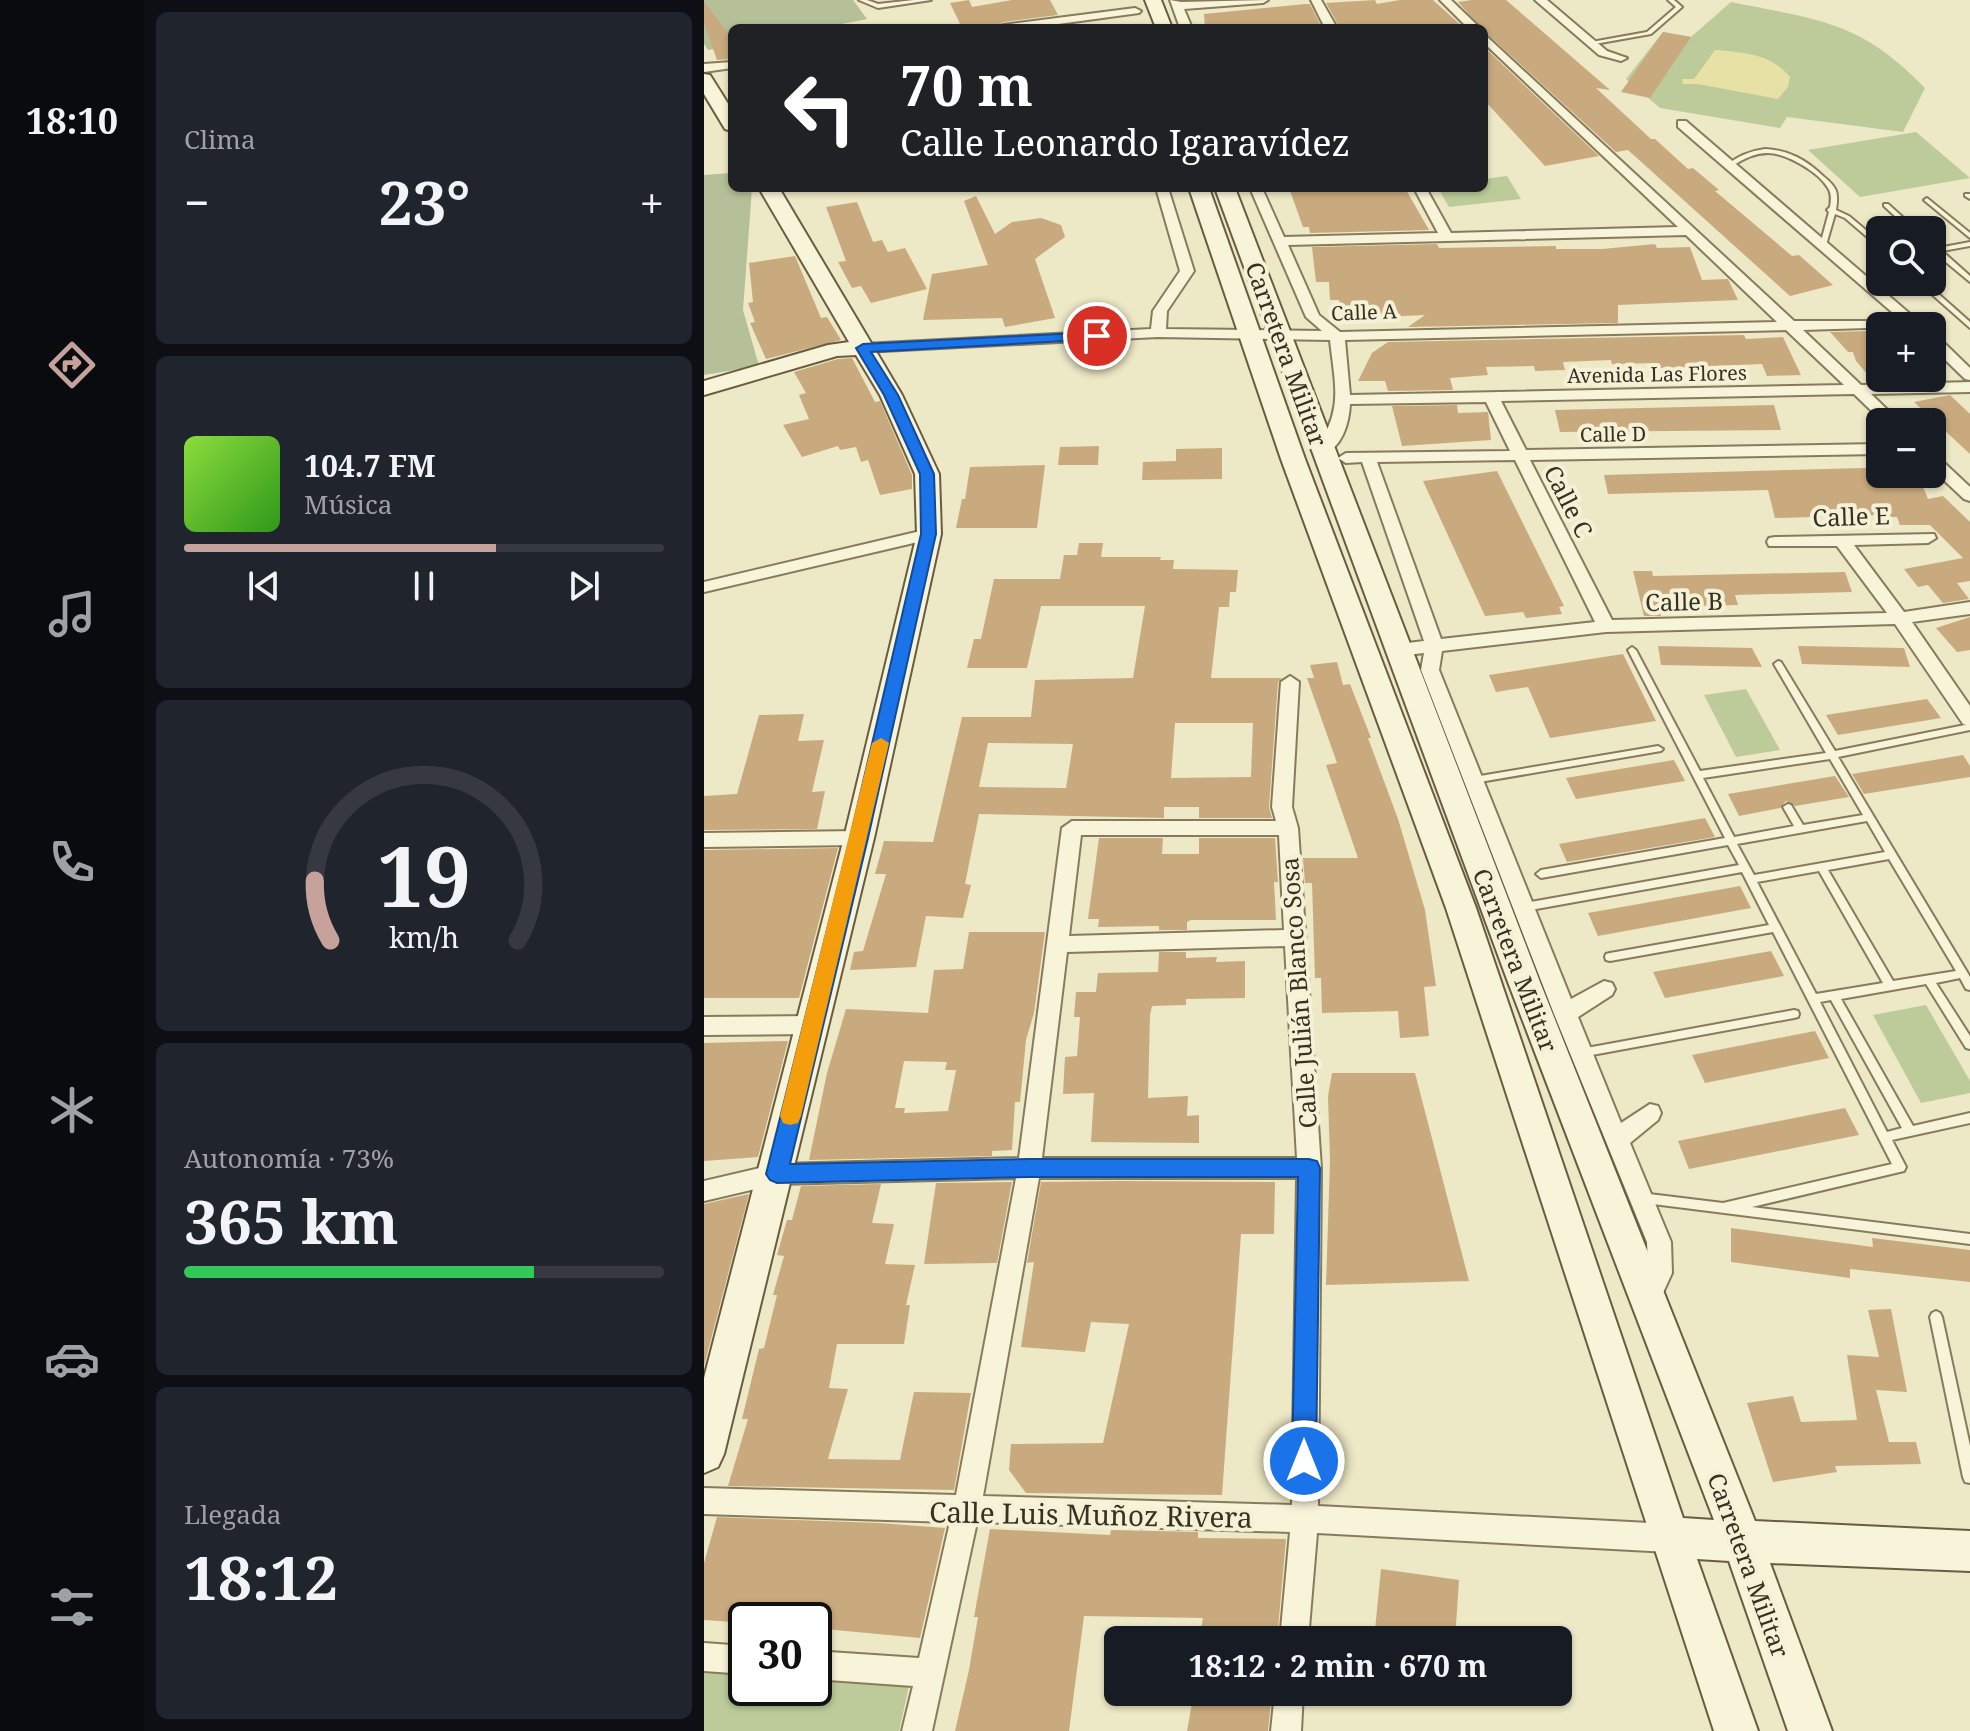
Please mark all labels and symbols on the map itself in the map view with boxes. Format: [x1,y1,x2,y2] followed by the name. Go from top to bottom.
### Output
[1238,257,1336,451] street label: Carretera Militar
[1331,297,1398,327] street label: Calle A
[1063,302,1131,370] pin
[1567,359,1747,389] street label: Avenida Las Flores
[1580,420,1646,448] street label: Calle D
[1537,459,1601,543] street label: Calle C
[1812,498,1890,534] street label: Calle E
[1645,584,1723,618] street label: Calle B
[1272,856,1324,1130] street label: Calle Julián Blanco Sosa
[1466,863,1566,1057] street label: Carretera Militar
[1262,1419,1346,1503] position arrow
[1700,1468,1798,1662] street label: Carretera Militar
[929,1492,1253,1536] street label: Calle Luis Muñoz Rivera
[728,1602,832,1706] speed limit sign: 30

